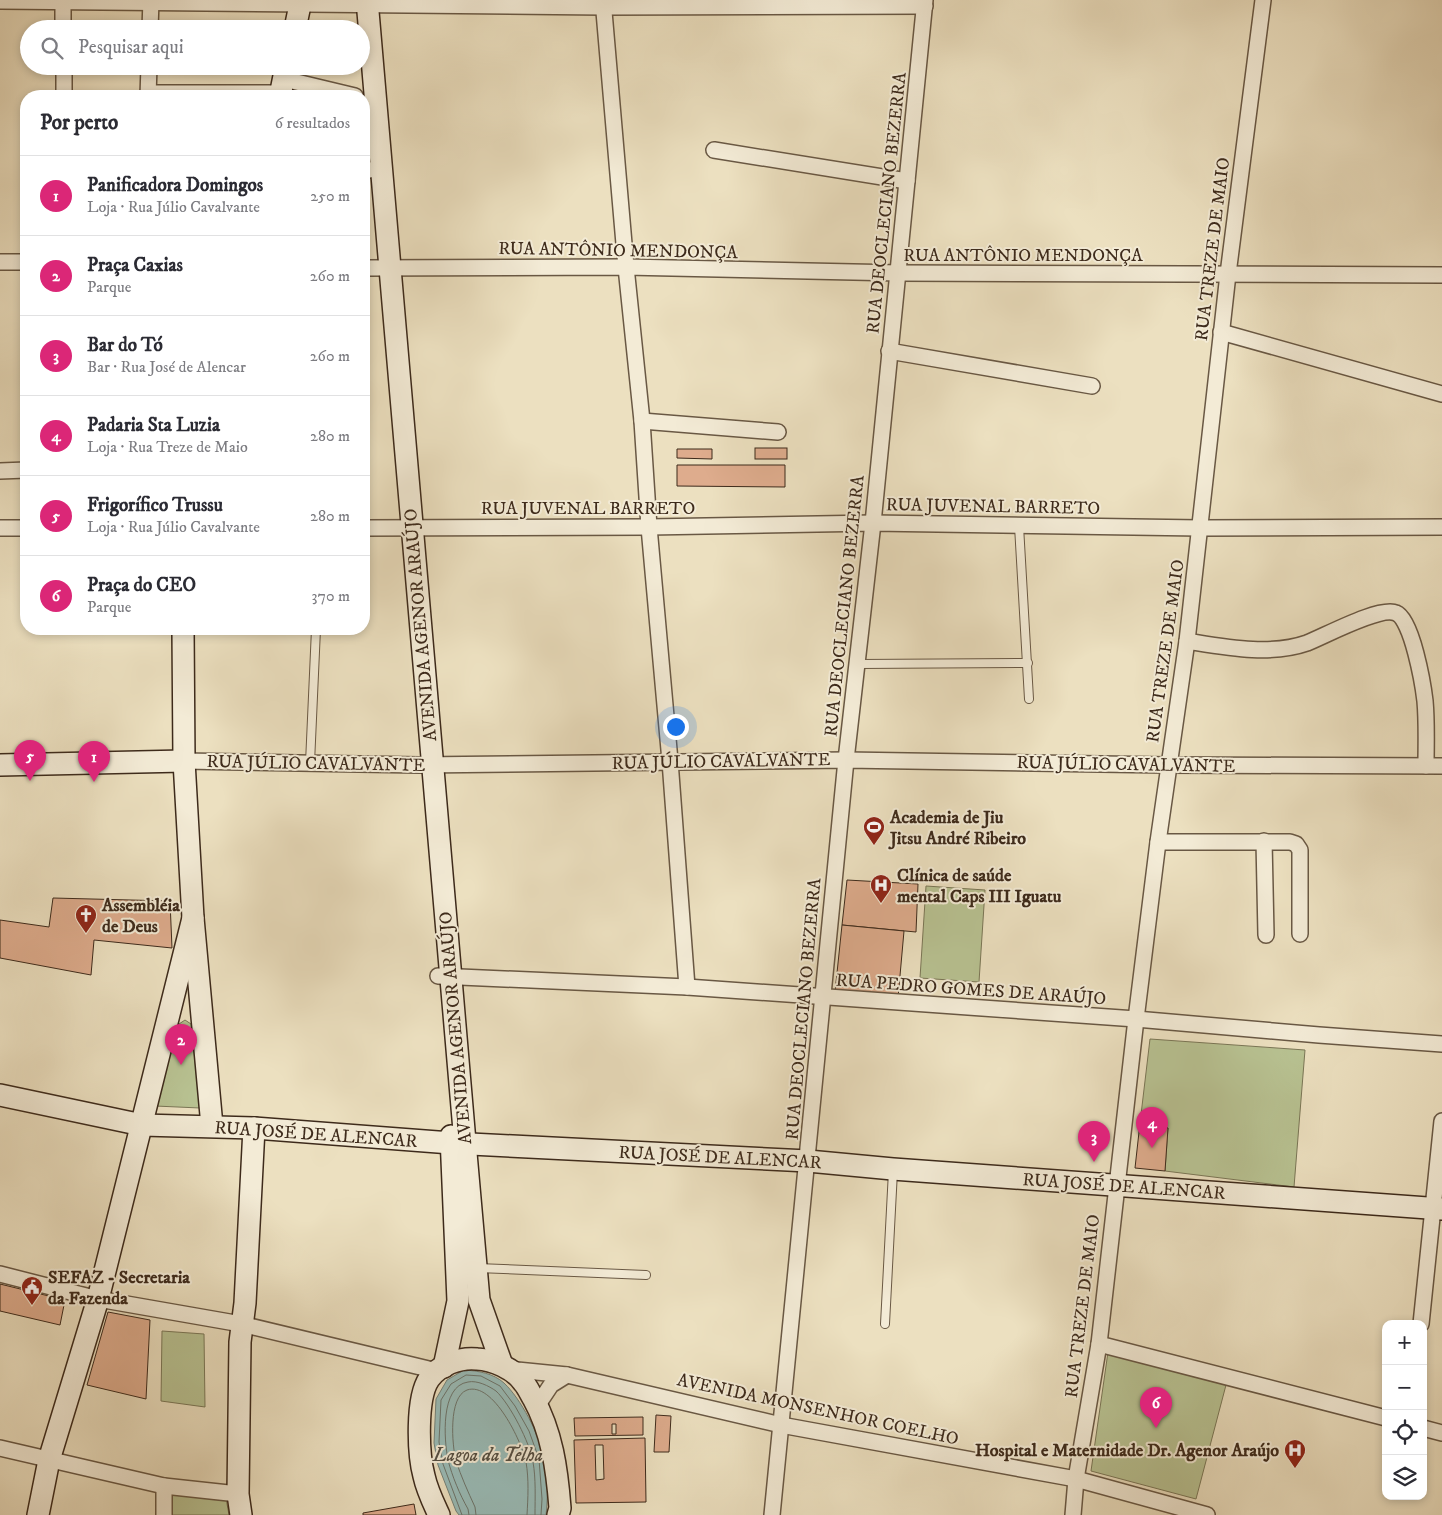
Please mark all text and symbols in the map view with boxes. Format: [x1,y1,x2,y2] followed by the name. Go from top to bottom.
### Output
[20,20,370,75] search box
[38,34,66,62] icon: search
[78,36,184,59] text: Pesquisar aqui
[862,71,912,335] street label: RUA DEOCLECIANO BEZERRA
[40,110,118,136] text: Por perto
[275,113,350,133] text: 6 resultados
[1191,156,1235,342] street label: RUA TREZE DE MAIO
[87,174,263,197] text: Panificadora Domingos
[53,186,59,206] text: 1
[310,186,350,206] text: 250 m
[87,197,260,217] text: Loja · Rua Júlio Cavalvante
[498,238,738,264] street label: RUA ANTÔNIO MENDONÇA
[903,245,1143,267] street label: RUA ANTÔNIO MENDONÇA
[87,254,183,277] text: Praça Caxias
[52,266,60,286] text: 2
[310,266,350,286] text: 260 m
[87,277,131,297] text: Parque
[87,334,163,357] text: Bar do Tó
[53,346,59,366] text: 3
[310,346,350,366] text: 260 m
[87,357,246,377] text: Bar · Rua José de Alencar
[87,414,220,437] text: Padaria Sta Luzia
[51,426,61,446] text: 4
[310,426,350,446] text: 280 m
[87,437,248,457] text: Loja · Rua Treze de Maio
[820,474,870,738] street label: RUA DEOCLECIANO BEZERRA
[87,494,223,517] text: Frigorífico Trussu
[886,494,1100,520] street label: RUA JUVENAL BARRETO
[481,498,695,520] street label: RUA JUVENAL BARRETO
[52,506,60,526] text: 5
[310,506,350,526] text: 280 m
[399,508,442,742] street label: AVENIDA AGENOR ARAÚJO
[87,517,260,537] text: Loja · Rua Júlio Cavalvante
[1142,558,1190,744] street label: RUA TREZE DE MAIO
[87,574,196,597] text: Praça do CEO
[52,586,60,606] text: 6
[312,586,350,606] text: 370 m
[87,597,131,617] text: Parque
[663,714,689,740] your location
[14,740,46,781] pin: 5
[78,741,110,782] pin: 1
[611,748,831,775] street label: RUA JÚLIO CAVALVANTE
[206,750,426,777] street label: RUA JÚLIO CAVALVANTE
[1016,751,1236,778] street label: RUA JÚLIO CAVALVANTE
[888,807,1026,850] place label: Academia de Jiu Jitsu André Ribeiro
[862,815,886,846] sports icon: Academia de Jiu Jitsu André Ribeiro
[897,865,1062,908] place label: Clínica de saúde mental Caps III Iguatu
[869,873,893,904] hospital icon: Clínica de saúde mental Caps III Iguatu
[782,877,826,1141] street label: RUA DEOCLECIANO BEZERRA
[101,895,180,938] place label: Assembléia de Deus
[74,903,98,934] church icon: Assembléia de Deus
[434,911,477,1145] street label: AVENIDA AGENOR ARAÚJO
[835,969,1107,1010] street label: RUA PEDRO GOMES DE ARAÚJO
[165,1024,197,1065] pin: 2
[1136,1107,1168,1148] pin: 4
[214,1117,418,1153] street label: RUA JOSÉ DE ALENCAR
[1078,1121,1110,1162] pin: 3
[618,1142,822,1174] street label: RUA JOSÉ DE ALENCAR
[1022,1169,1226,1205] street label: RUA JOSÉ DE ALENCAR
[1061,1213,1105,1399] street label: RUA TREZE DE MAIO
[48,1267,190,1310] place label: SEFAZ - Secretaria da Fazenda
[20,1275,44,1306] public building icon: SEFAZ - Secretaria da Fazenda
[1382,1320,1427,1500] map controls
[1382,1320,1427,1365] button: +
[1382,1365,1427,1410] button: −
[675,1369,961,1451] street label: AVENIDA MONSENHOR COELHO
[1140,1387,1172,1428] pin: 6
[1382,1410,1427,1455] button: locate
[1283,1438,1307,1469] hospital icon: Hospital e Maternidade Dr. Agenor Araújo
[975,1440,1279,1462] place label: Hospital e Maternidade Dr. Agenor Araújo
[432,1444,543,1467] water label: Lagoa da Telha
[1382,1455,1427,1500] button: layers

